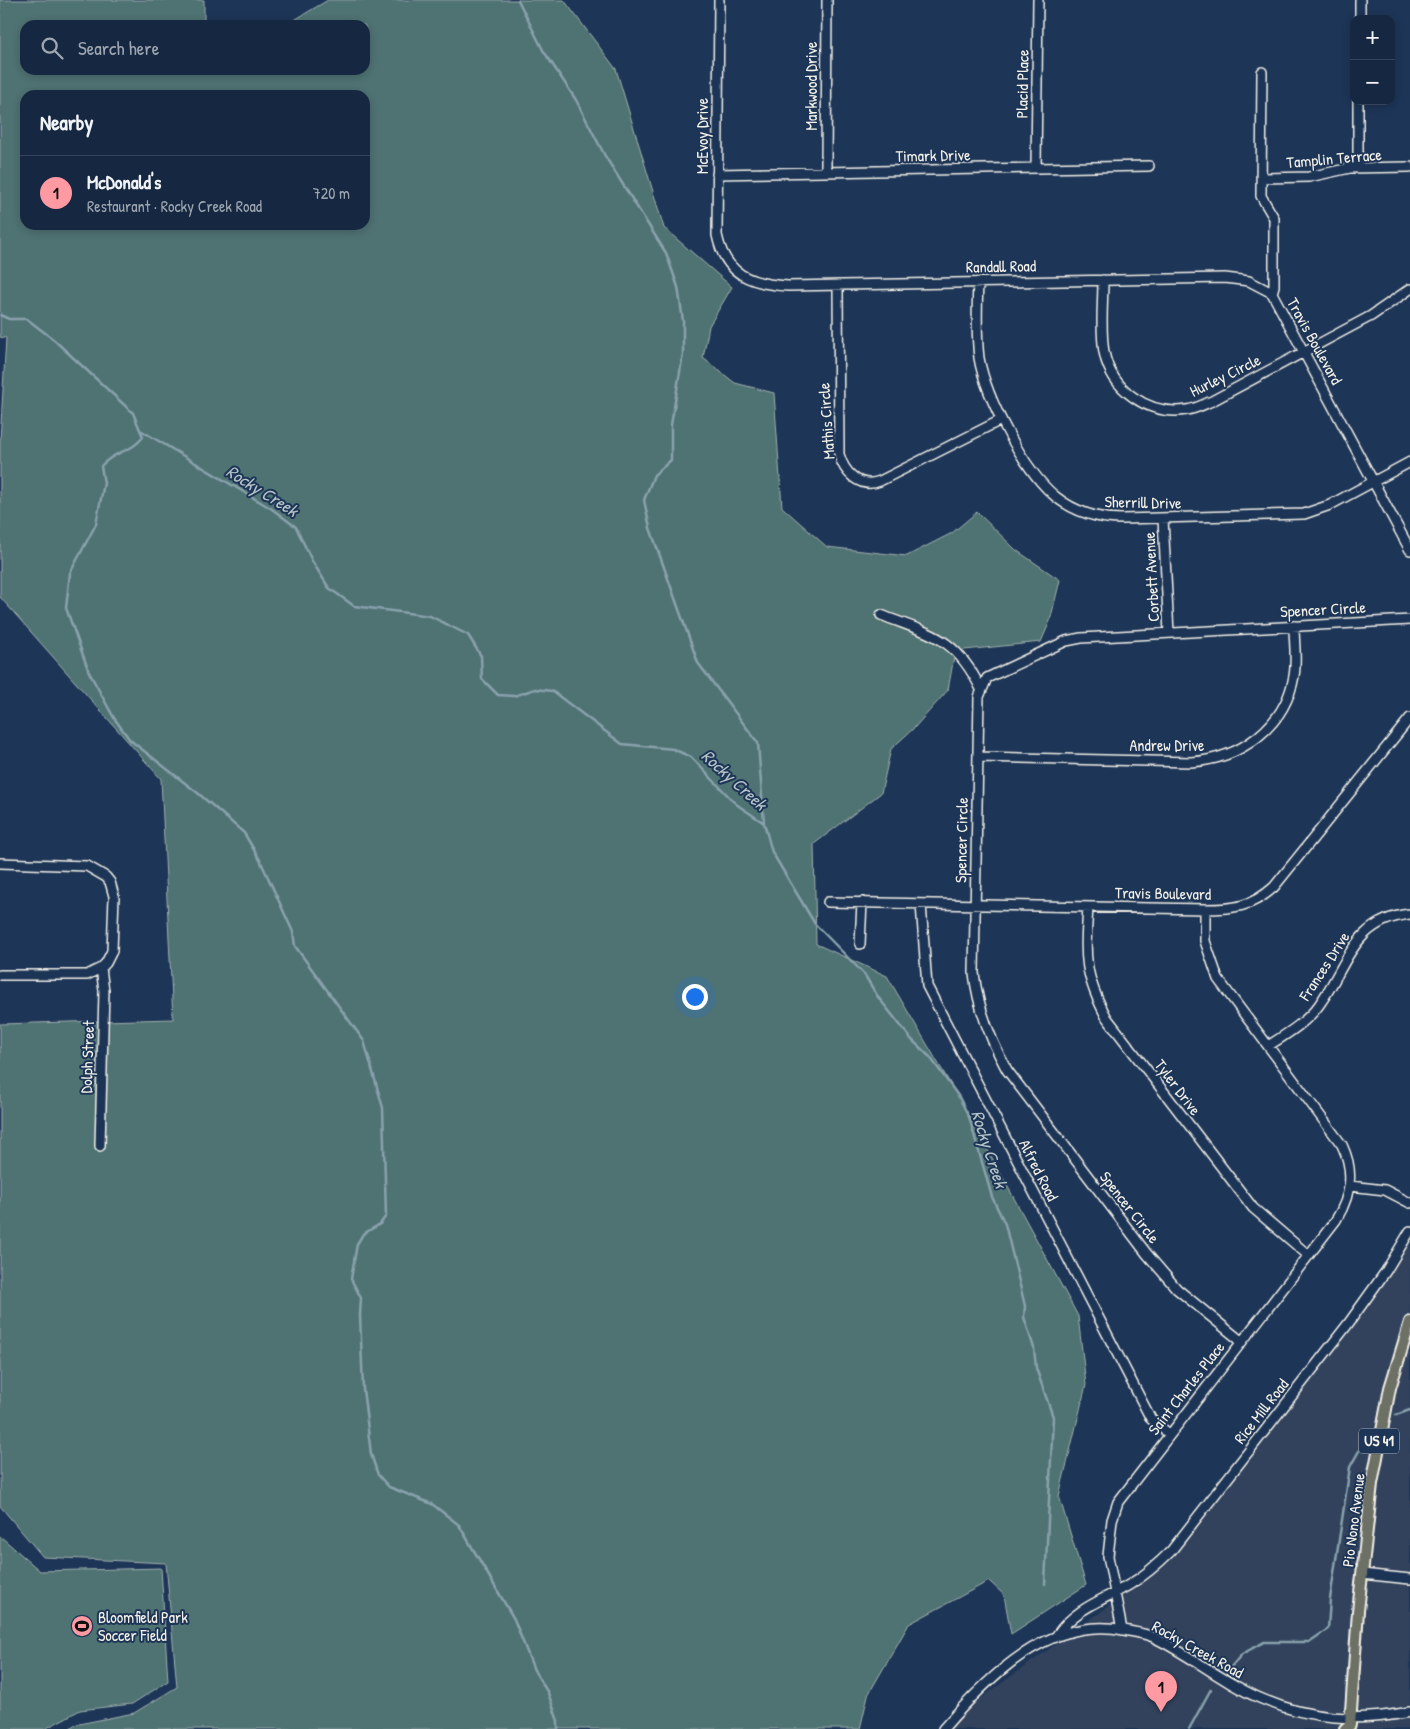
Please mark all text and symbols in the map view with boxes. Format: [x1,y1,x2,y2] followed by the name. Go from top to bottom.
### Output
[1350,15,1395,105] map controls
[1350,15,1395,60] button: +
[20,20,370,75] search box
[38,34,66,62] icon: search
[78,35,159,61] text: Search here
[800,41,822,130] street label: Markwood Drive
[1010,49,1034,119] street label: Placid Place
[1350,60,1395,105] button: −
[691,97,713,174] street label: McEvoy Drive
[40,108,93,137] text: Nearby
[895,143,971,167] street label: Timark Drive
[1286,143,1383,173] street label: Tamplin Terrace
[87,169,161,195] text: McDonald's
[53,182,59,204] text: 1
[313,182,350,204] text: 720 m
[87,195,262,217] text: Restaurant · Rocky Creek Road
[966,254,1036,278] street label: Randall Road
[1282,294,1348,388] street label: Travis Boulevard
[1186,348,1265,402] street label: Hurley Circle
[812,381,840,460] street label: Mathis Circle
[222,459,304,523] water label: Rocky Creek
[1104,490,1182,514] street label: Sherrill Drive
[1138,531,1164,622] street label: Corbett Avenue
[1280,596,1367,622] street label: Spencer Circle
[1129,734,1205,756] street label: Andrew Drive
[696,743,774,817] water label: Rocky Creek
[949,796,973,883] street label: Spencer Circle
[1115,881,1211,905] street label: Travis Boulevard
[1293,927,1355,1006] street label: Frances Drive
[682,984,708,1010] your location
[75,1020,99,1094] street label: Dolph Street
[1150,1054,1207,1120] street label: Tyler Drive
[965,1107,1014,1192] water label: Rocky Creek
[1014,1135,1064,1205] street label: Alfred Road
[1095,1167,1165,1248] street label: Spencer Circle
[1143,1336,1230,1439] street label: Saint Charles Place
[1229,1374,1293,1448] street label: Rice Mill Road
[1359,1428,1399,1454] road number: US 41
[1336,1471,1370,1568] street label: Pio Nono Avenue
[98,1606,188,1646] place label: Bloomfield Park Soccer Field
[70,1614,94,1638] sports icon: Bloomfield Park Soccer Field
[1148,1615,1248,1683] street label: Rocky Creek Road
[1145,1671,1177,1712] pin: 1

